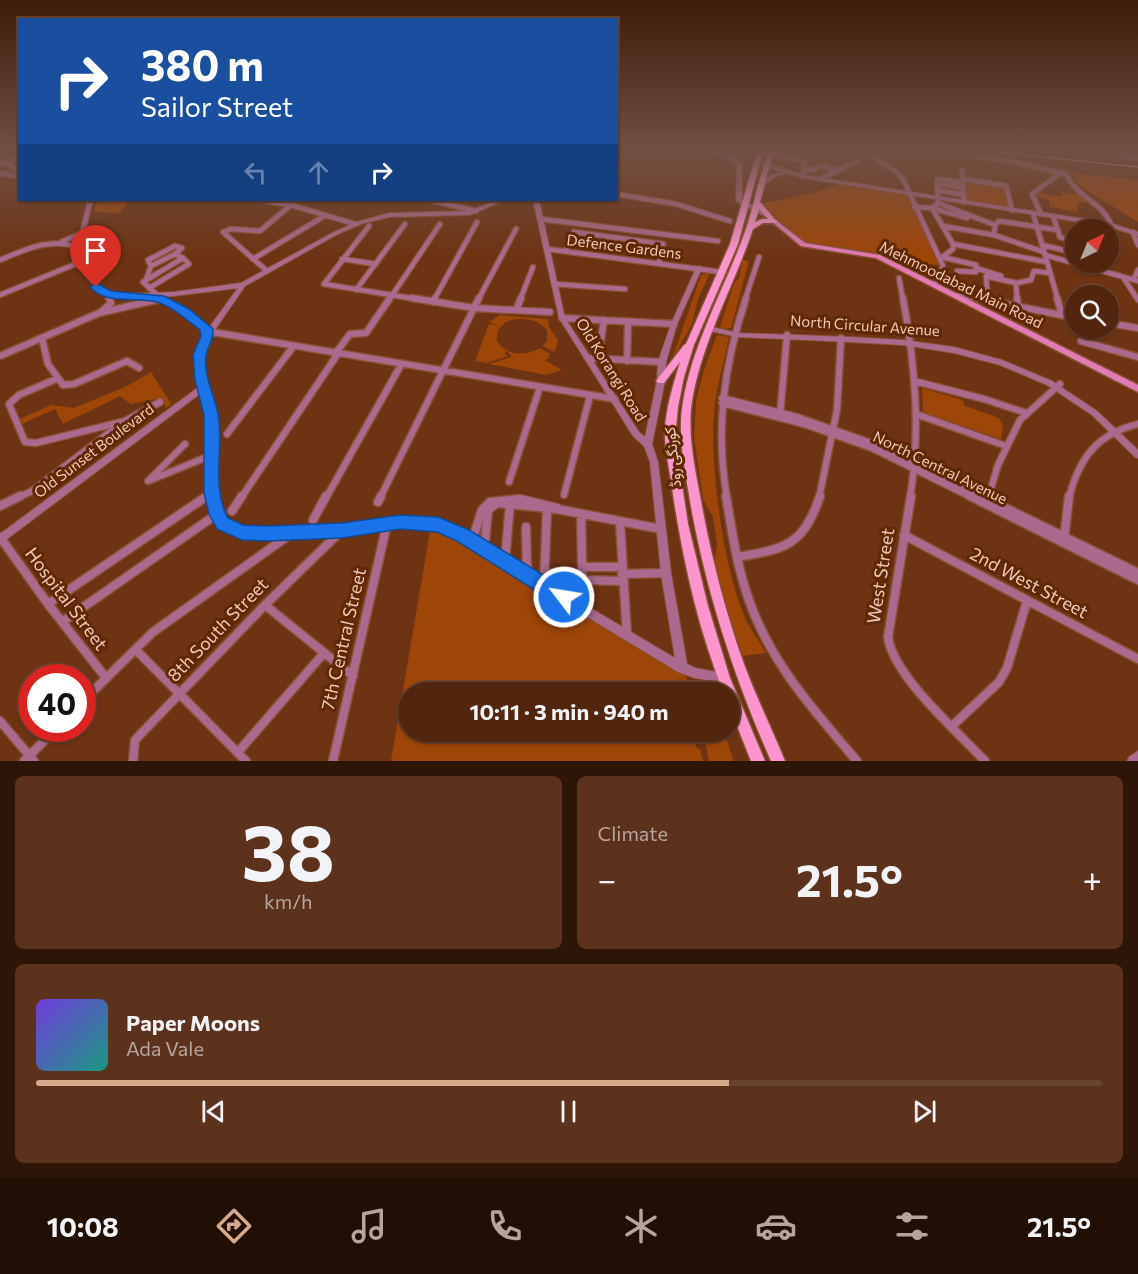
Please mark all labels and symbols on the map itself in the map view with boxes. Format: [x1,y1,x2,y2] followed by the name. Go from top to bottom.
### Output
[1065,219,1119,273] north arrow
[70,225,121,287] pin
[566,230,683,262] street label: Defence Gardens
[877,237,1046,331] street label: Mehmoodabad Main Road
[790,311,941,339] street label: North Circular Avenue
[573,315,651,424] street label: Old Korangi Road
[30,399,157,501] street label: Old Sunset Boulevard
[660,425,686,488] street label: کورنگی روڈ
[870,427,1011,507] street label: North Central Avenue
[862,526,898,625] street label: West Street
[967,542,1092,622] street label: 2nd West Street
[21,543,113,654] street label: Hospital Street
[316,565,370,712] street label: 7th Central Street
[532,565,596,629] position arrow
[162,573,272,686] street label: 8th South Street
[18,664,96,742] speed limit sign: 40

